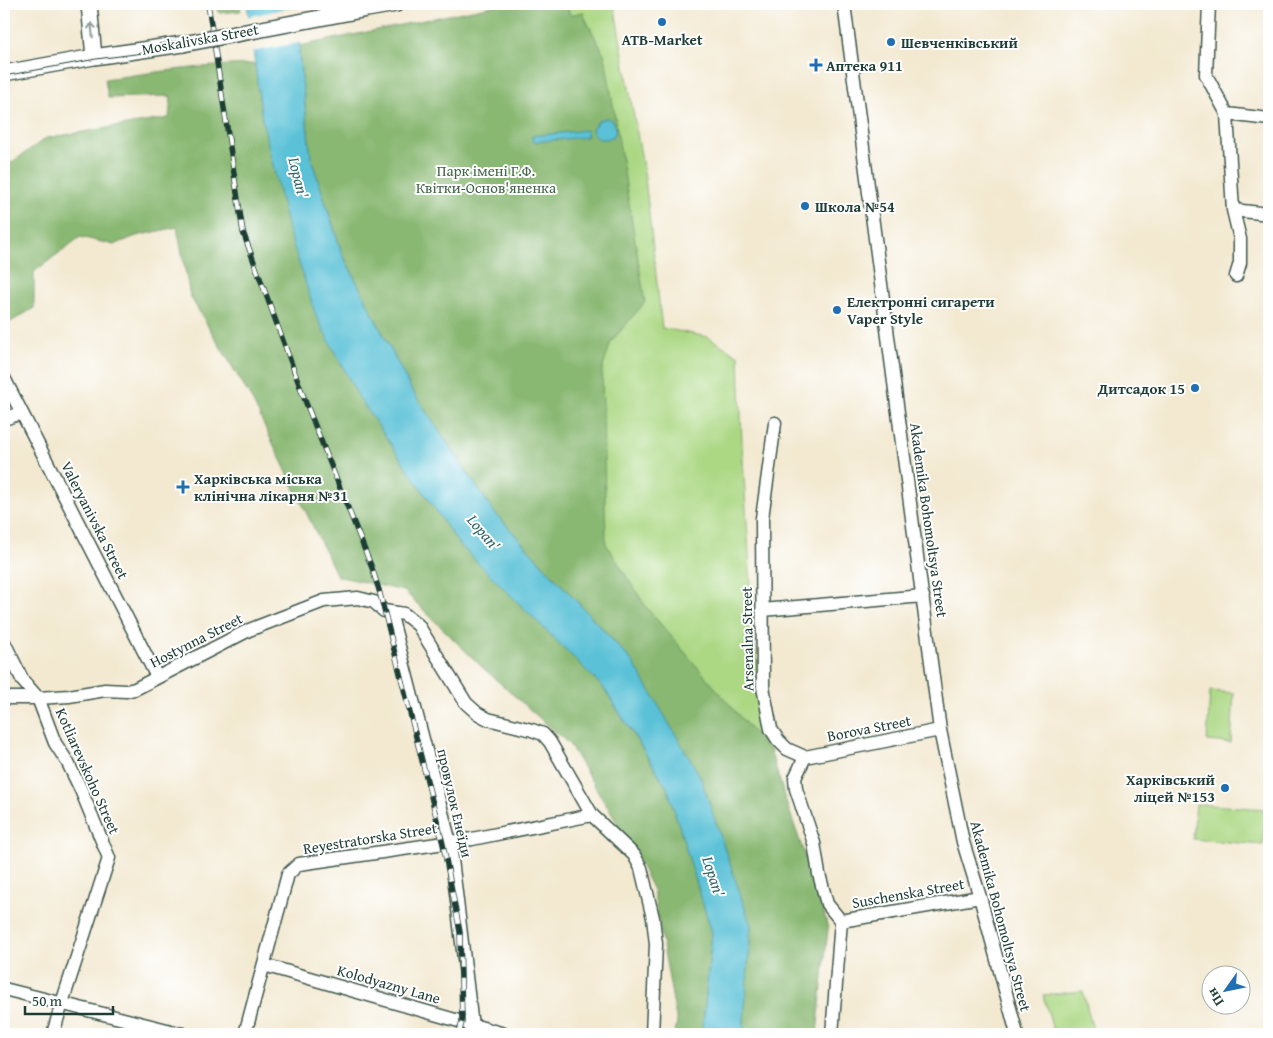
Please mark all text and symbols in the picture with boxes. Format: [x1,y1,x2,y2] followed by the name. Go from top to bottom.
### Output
[656,16,668,28] marker: ATB-Market
[140,18,261,60] street label: Moskalivska Street
[87,23,97,39] one-way arrow
[621,29,703,50] place label: ATB-Market
[901,32,1018,53] place label: Шевченківський
[885,36,897,48] marker: Шевченківський
[826,55,903,76] place label: Аптека 911
[810,59,822,71] marker: Аптека 911
[282,153,316,200] water label: Lopan'
[416,160,557,198] park label: Парк імені Г.Ф. Квітки-Основ'яненка
[815,196,895,217] place label: Школа №54
[799,200,811,212] marker: Школа №54
[847,291,995,329] place label: Електронні сигарети Vaper Style
[831,304,843,316] marker: Електронні сигарети Vaper Style
[1097,378,1185,399] place label: Дитсадок 15
[1189,382,1201,394] marker: Дитсадок 15
[905,421,953,619] street label: Akademika Bohomoltsya Street
[56,457,134,583] street label: Valeryanivska Street
[194,468,348,506] place label: Харківська міська клінічна лікарня №31
[176,480,190,494] marker: Харківська міська клінічна лікарня №31
[461,508,507,556] water label: Lopan'
[736,586,758,692] street label: Arsenalna Street
[146,607,247,672] street label: Hostynna Street
[51,705,126,838] street label: Kotliarevskoho Street
[825,709,913,746] street label: Borova Street
[432,746,478,860] street label: провулок Енеїди
[1126,769,1216,807] place label: Харківський ліцей №153
[1219,782,1231,794] marker: Харківський ліцей №153
[302,817,439,859] street label: Reyestratorska Street
[965,818,1037,1014] street label: Akademika Bohomoltsya Street
[696,852,732,900] water label: Lopan'
[850,873,966,913] street label: Suschenska Street
[335,959,443,1009] street label: Kolodyazny Lane
[1200,966,1250,1016] north arrow
[25,983,112,1015] scale bar
[1202,984,1228,1010] text: Пн
[32,990,63,1011] text: 50 m

